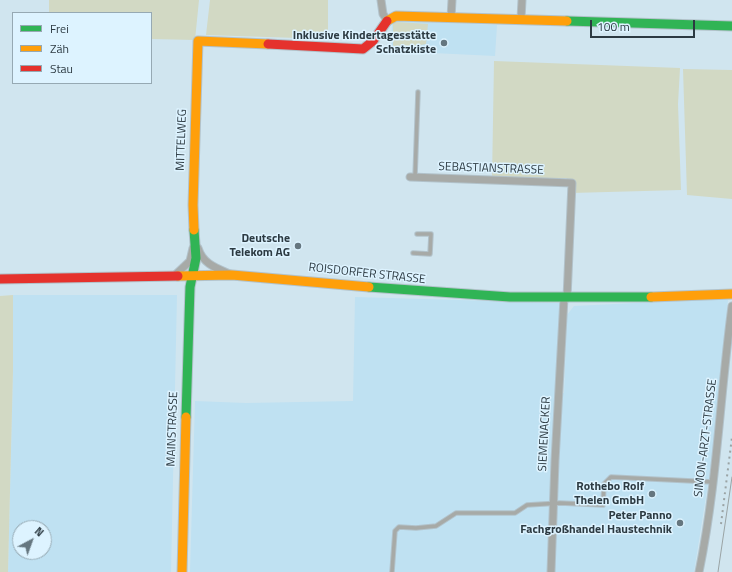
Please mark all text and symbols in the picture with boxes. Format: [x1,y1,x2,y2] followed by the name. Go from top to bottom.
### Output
[12,12,152,84] legend
[592,12,697,38] scale bar
[597,17,630,36] text: 100 m
[50,19,69,38] text: Frei
[293,29,436,57] place label: Inklusive Kindertagesstätte Schatzkiste
[439,38,449,48] marker: Inklusive Kindertagesstätte Schatzkiste
[50,39,69,58] text: Zäh
[50,59,73,78] text: Stau
[174,109,190,171] street label: MITTELWEG
[438,160,544,178] street label: SEBASTIANSTRASSE
[229,232,290,260] place label: Deutsche Telekom AG
[293,241,303,251] marker: Deutsche Telekom AG
[308,261,426,287] street label: ROISDORFER STRASSE
[692,378,720,498] street label: SIMON-ARZT-STRASSE
[164,391,182,467] street label: MAINSTRASSE
[536,396,554,472] street label: SIEMENACKER
[574,480,644,508] place label: Rothebo Rolf Thelen GmbH
[647,489,657,499] marker: Rothebo Rolf Thelen GmbH
[520,509,672,537] place label: Peter Panno Fachgroßhandel Haustechnik
[675,518,685,528] marker: Peter Panno Fachgroßhandel Haustechnik
[12,520,52,560] north arrow
[31,523,47,540] text: N

